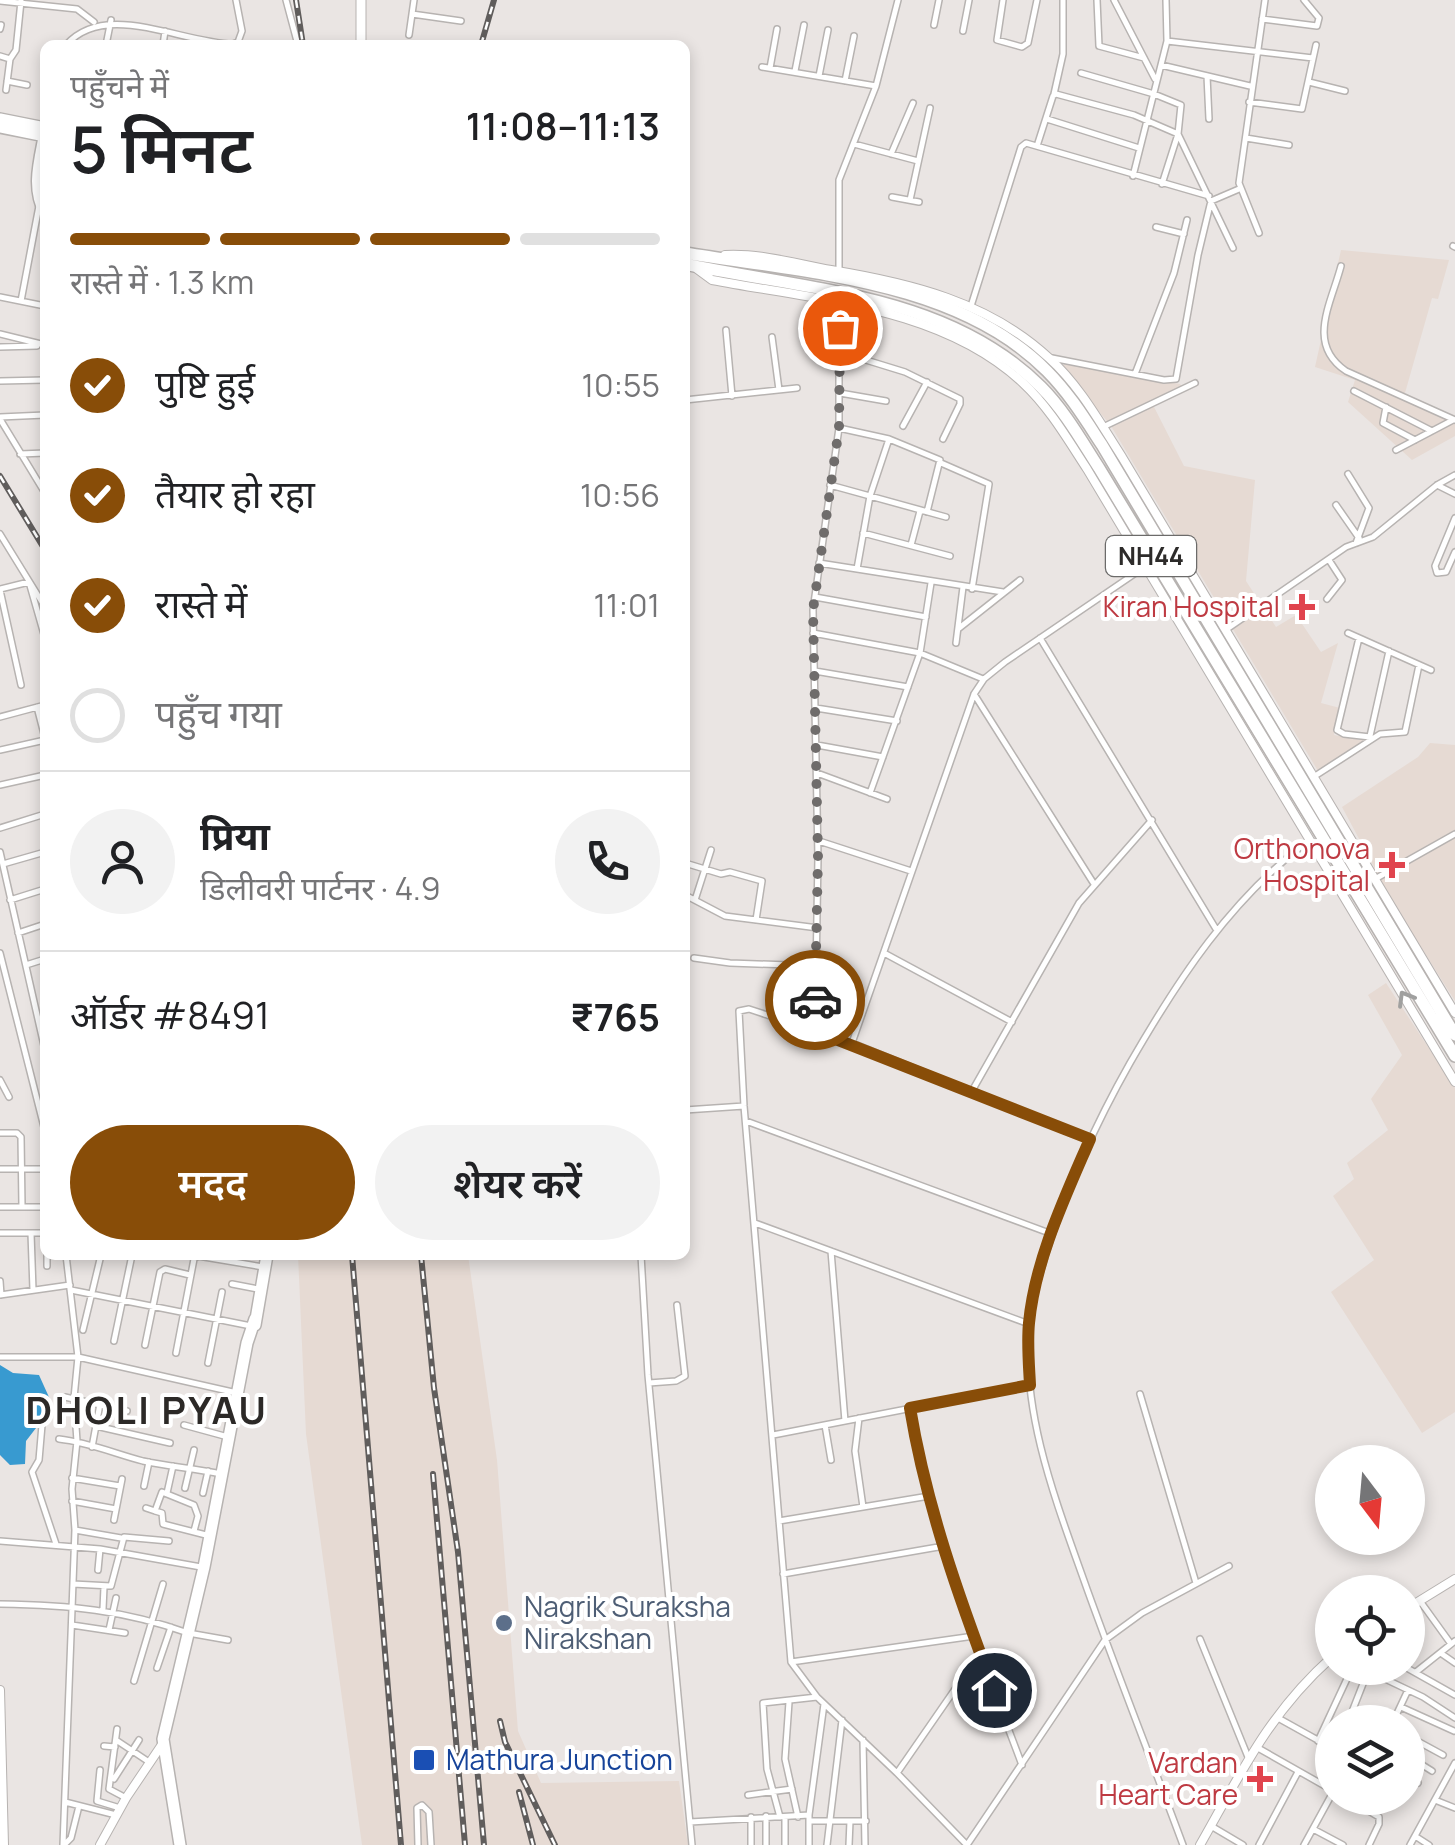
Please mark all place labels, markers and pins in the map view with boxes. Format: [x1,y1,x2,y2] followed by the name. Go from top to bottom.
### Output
[798,286,883,371] pin
[1103,587,1280,625] place label: Kiran Hospital
[1289,594,1315,620] marker: Kiran Hospital
[1234,829,1370,899] place label: Orthonova Hospital
[1379,852,1405,878] marker: Orthonova Hospital
[524,1587,731,1657] place label: Nagrik Suraksha Nirakshan
[493,1612,515,1634] marker: Nagrik Suraksha Nirakshan
[952,1648,1037,1733] pin
[446,1740,673,1778] place label: Mathura Junction
[1099,1743,1238,1813] place label: Vardan Heart Care
[411,1747,437,1773] marker: Mathura Junction
[1247,1766,1273,1792] marker: Vardan Heart Care

